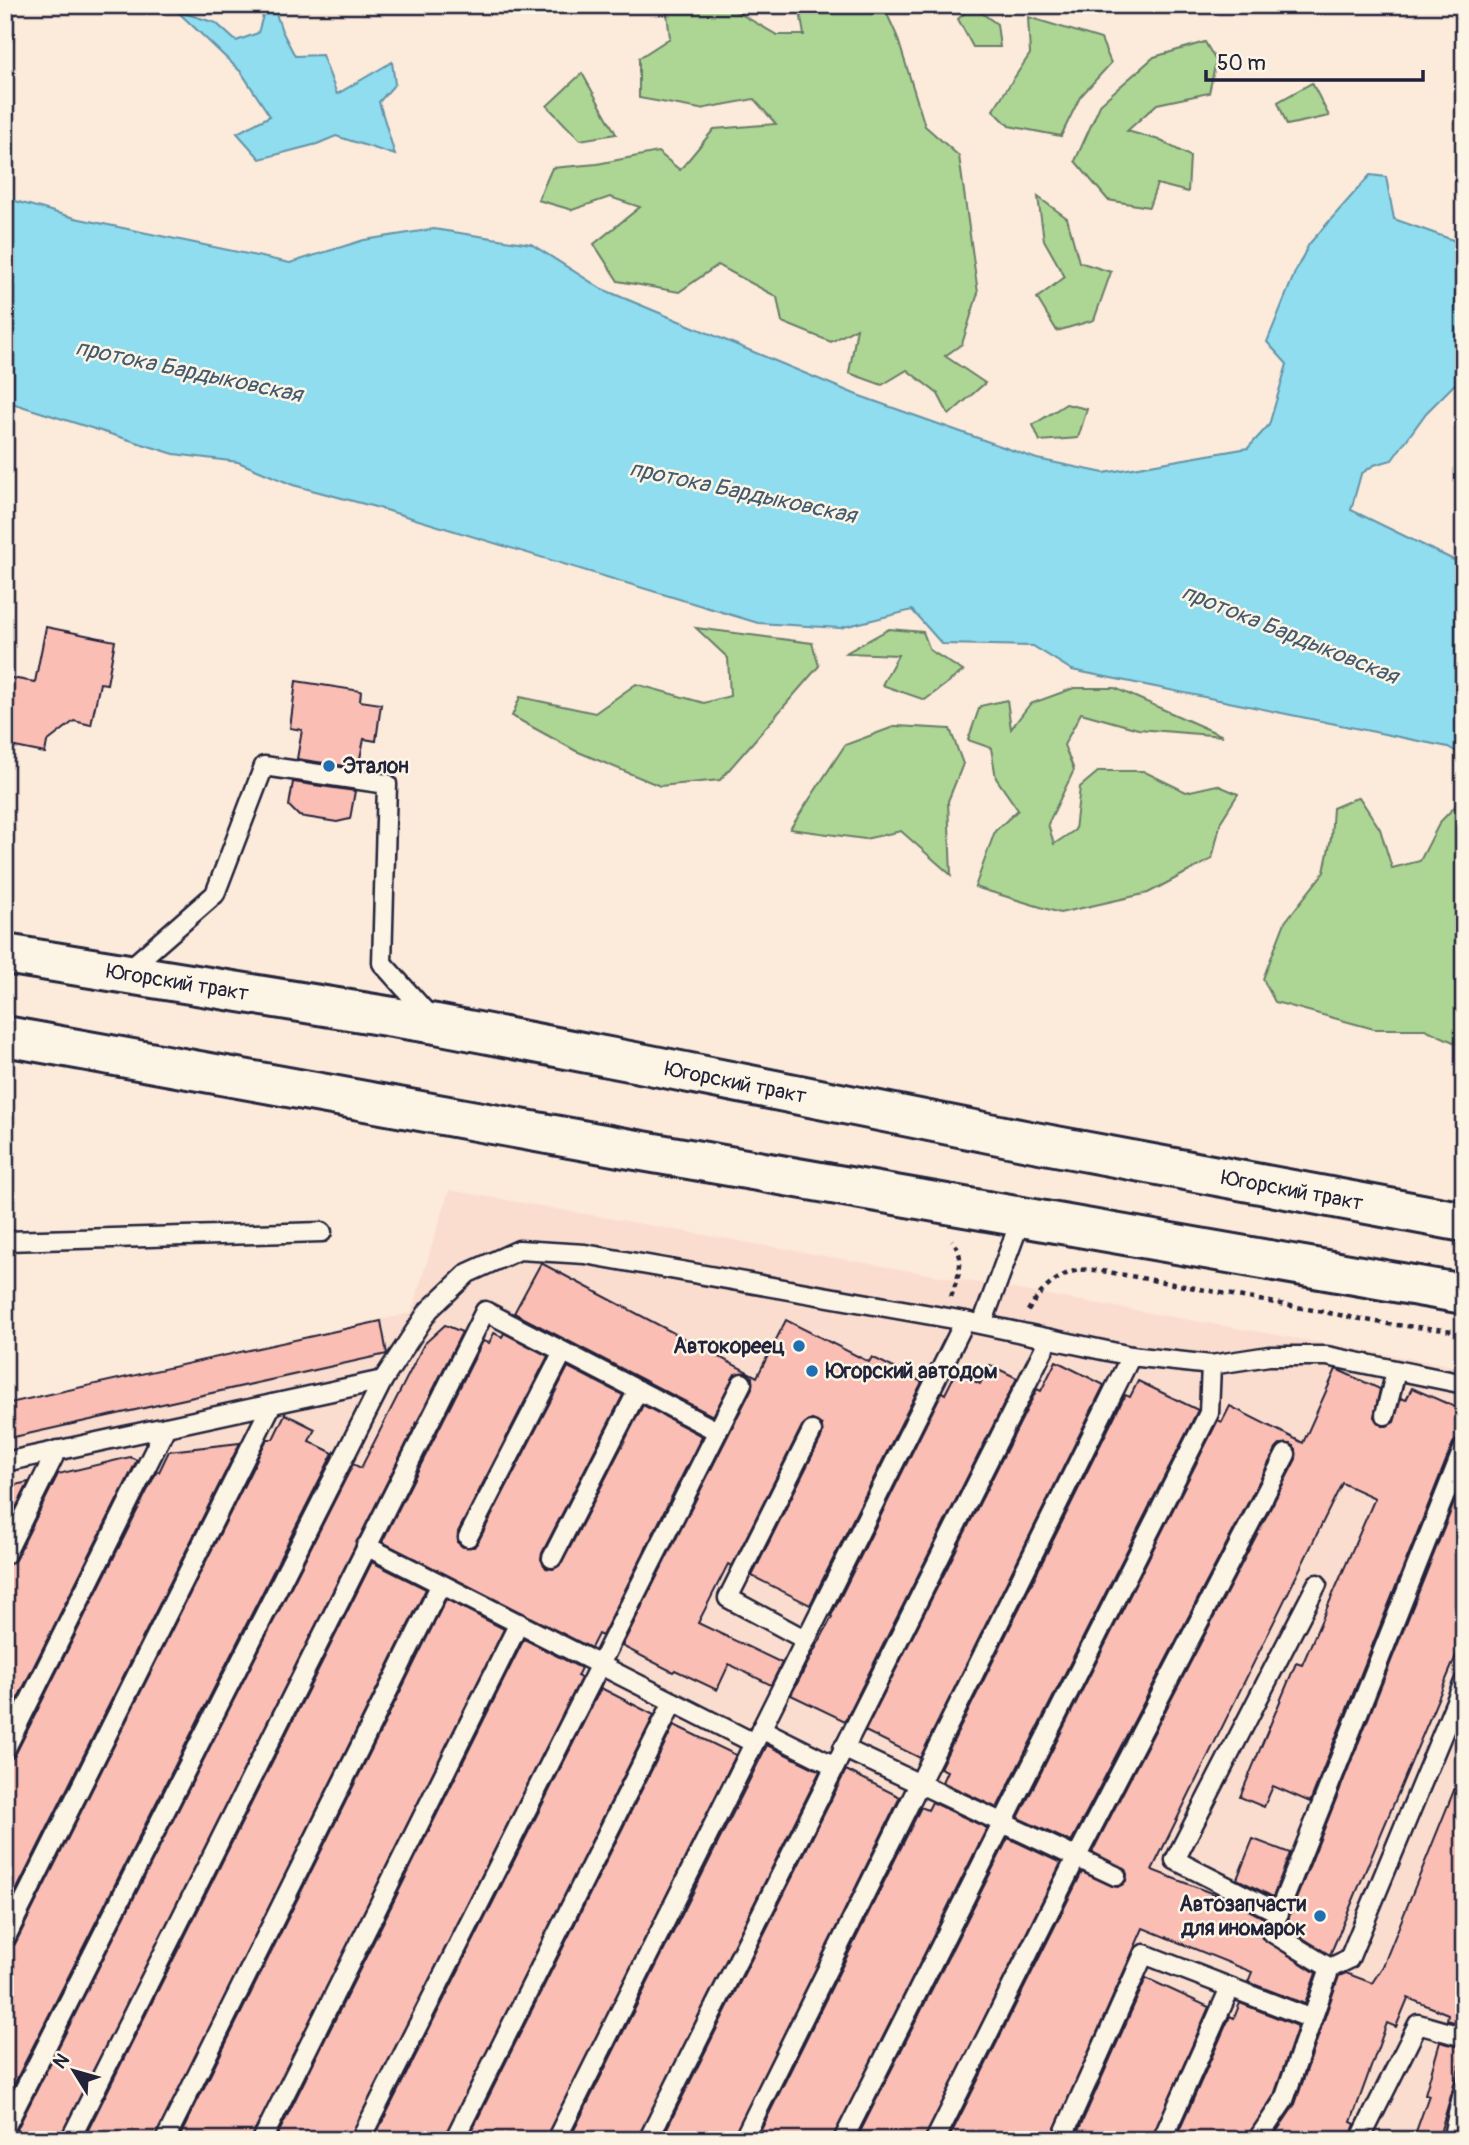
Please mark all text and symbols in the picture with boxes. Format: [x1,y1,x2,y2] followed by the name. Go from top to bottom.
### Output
[1206,38,1424,82] scale bar
[1217,50,1266,77] text: 50 m
[73,333,307,410] water label: протока Бардыковская
[627,454,861,531] water label: протока Бардыковская
[1178,577,1404,692] water label: протока Бардыковская
[343,753,409,780] place label: Эталон
[321,758,337,774] marker: Эталон
[105,957,251,1007] street label: Югорский тракт
[663,1055,809,1110] street label: Югорский тракт
[1219,1164,1366,1217] street label: Югорский тракт
[673,1333,785,1360] place label: Автокореец
[791,1338,807,1354] marker: Автокореец
[825,1358,998,1385] place label: Югорский автодом
[804,1363,820,1379] marker: Югорский автодом
[1179,1891,1307,1942] place label: Автозапчасти для иномарок
[1312,1908,1328,1924] marker: Автозапчасти для иномарок
[38,2036,108,2106] north arrow
[48,2049,75,2074] text: N

